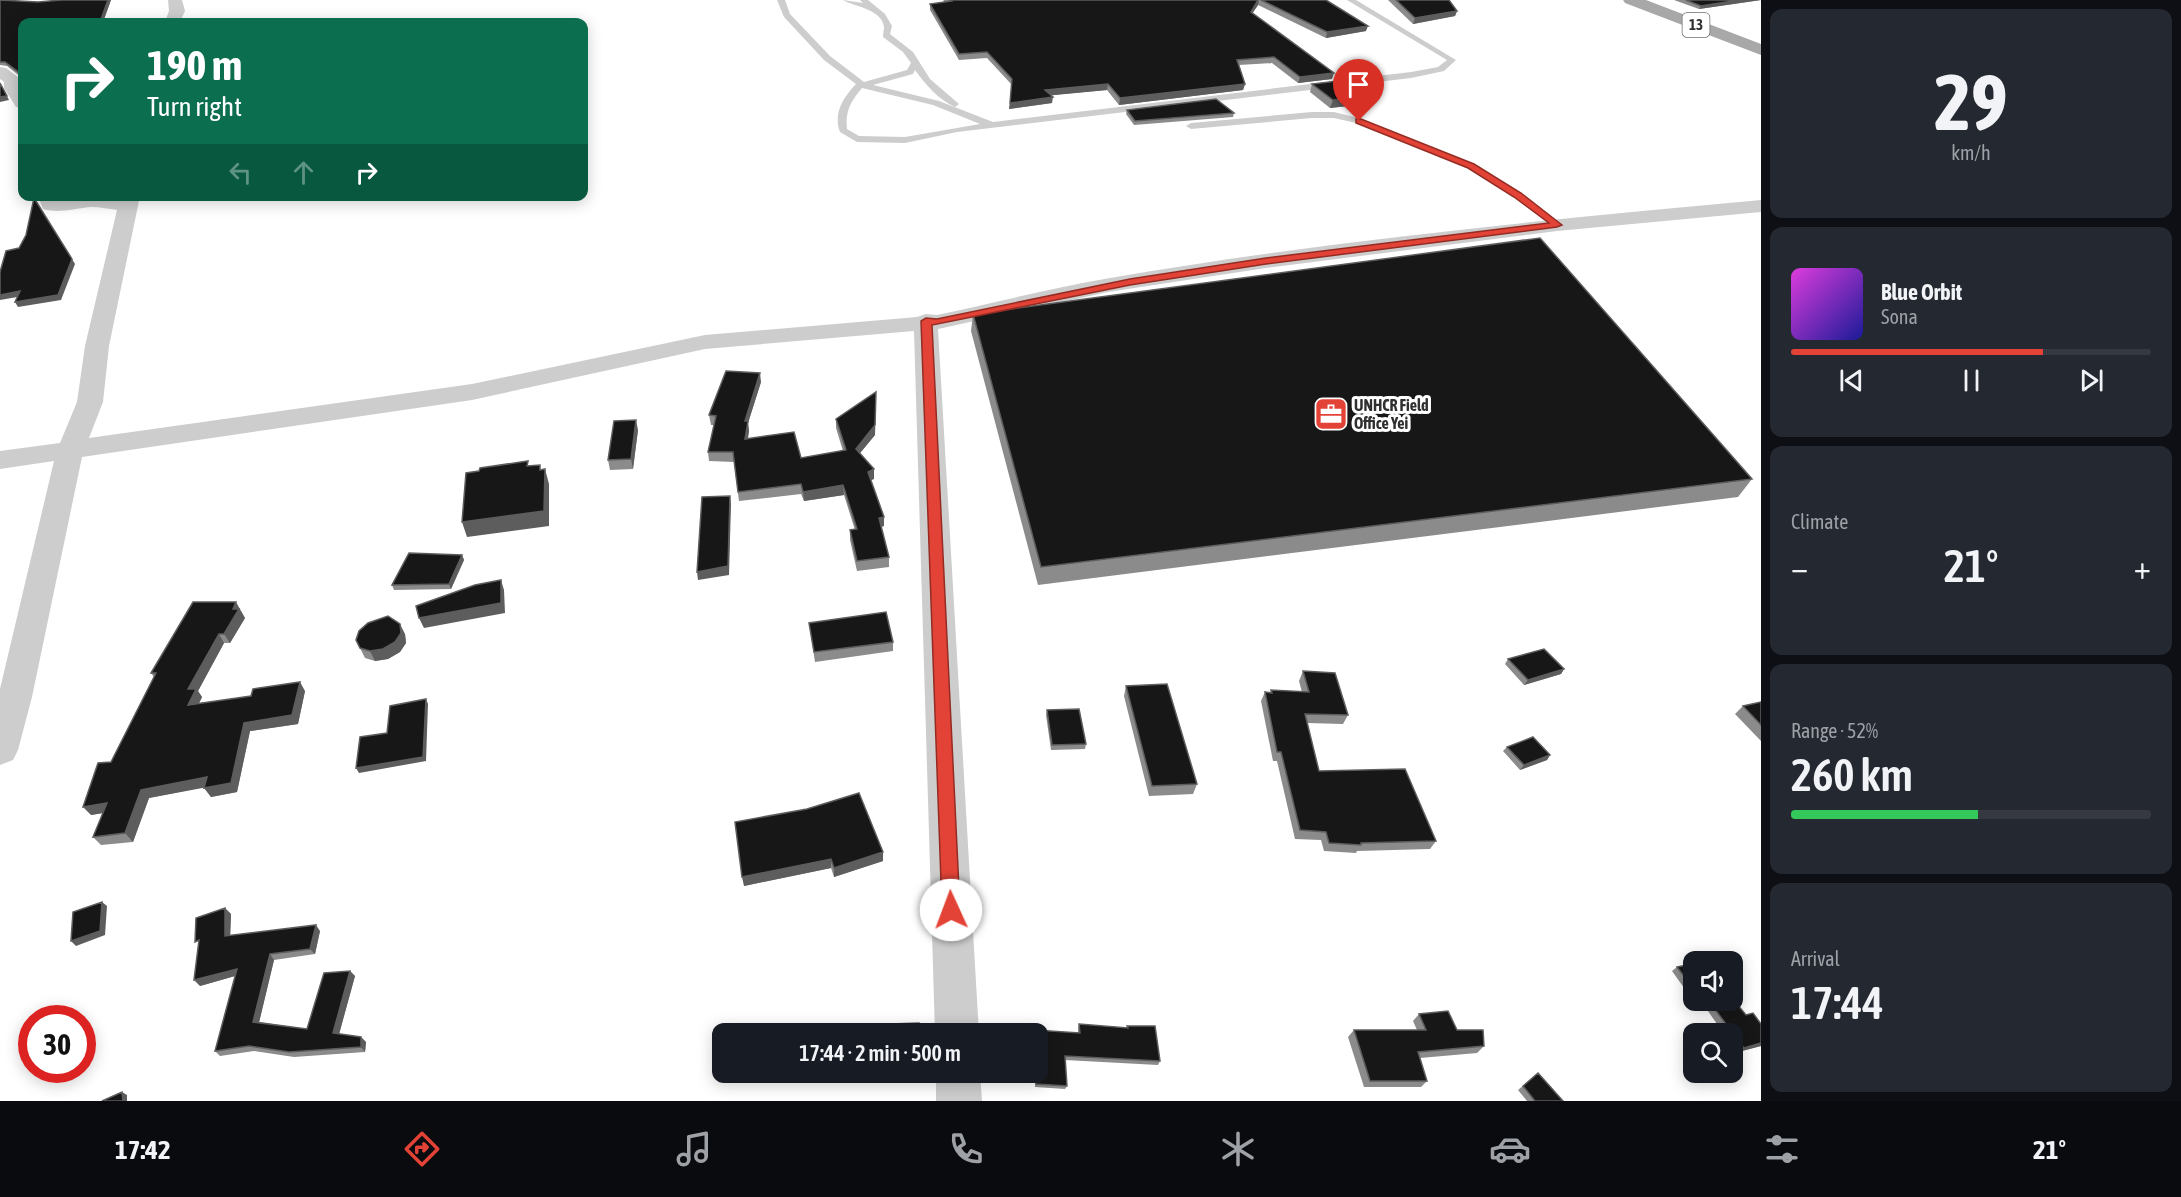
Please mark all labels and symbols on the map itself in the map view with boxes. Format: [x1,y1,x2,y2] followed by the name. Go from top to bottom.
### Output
[1682,13,1710,37] road number: 13
[1333,59,1384,121] pin
[1313,396,1349,432] office icon: UNHCR Field Office Yei
[1354,396,1429,432] place label: UNHCR Field Office Yei
[919,878,983,942] position arrow
[18,1005,96,1083] speed limit sign: 30

